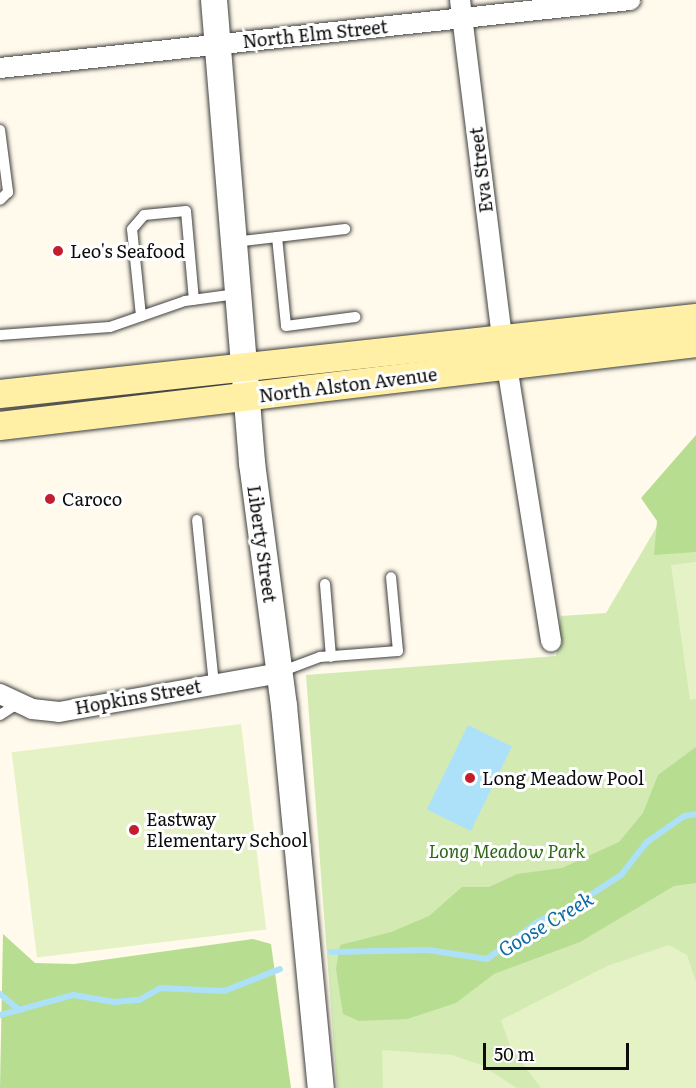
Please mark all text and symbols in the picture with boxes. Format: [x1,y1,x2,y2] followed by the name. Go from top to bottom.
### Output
[241,16,389,52] street label: North Elm Street
[465,126,497,214] street label: Eva Street
[70,240,185,262] place label: Leo's Seafood
[51,244,65,258] marker: Leo's Seafood
[258,363,438,407] street label: North Alston Avenue
[243,484,281,604] street label: Liberty Street
[62,488,122,510] place label: Caroco
[43,492,57,506] marker: Caroco
[73,675,203,719] street label: Hopkins Street
[482,767,644,789] place label: Long Meadow Pool
[463,771,477,785] marker: Long Meadow Pool
[146,809,308,852] place label: Eastway Elementary School
[127,823,141,837] marker: Eastway Elementary School
[429,840,585,862] park label: Long Meadow Park
[493,885,597,961] water label: Goose Creek
[486,1031,632,1069] scale bar
[494,1040,535,1067] text: 50 m

